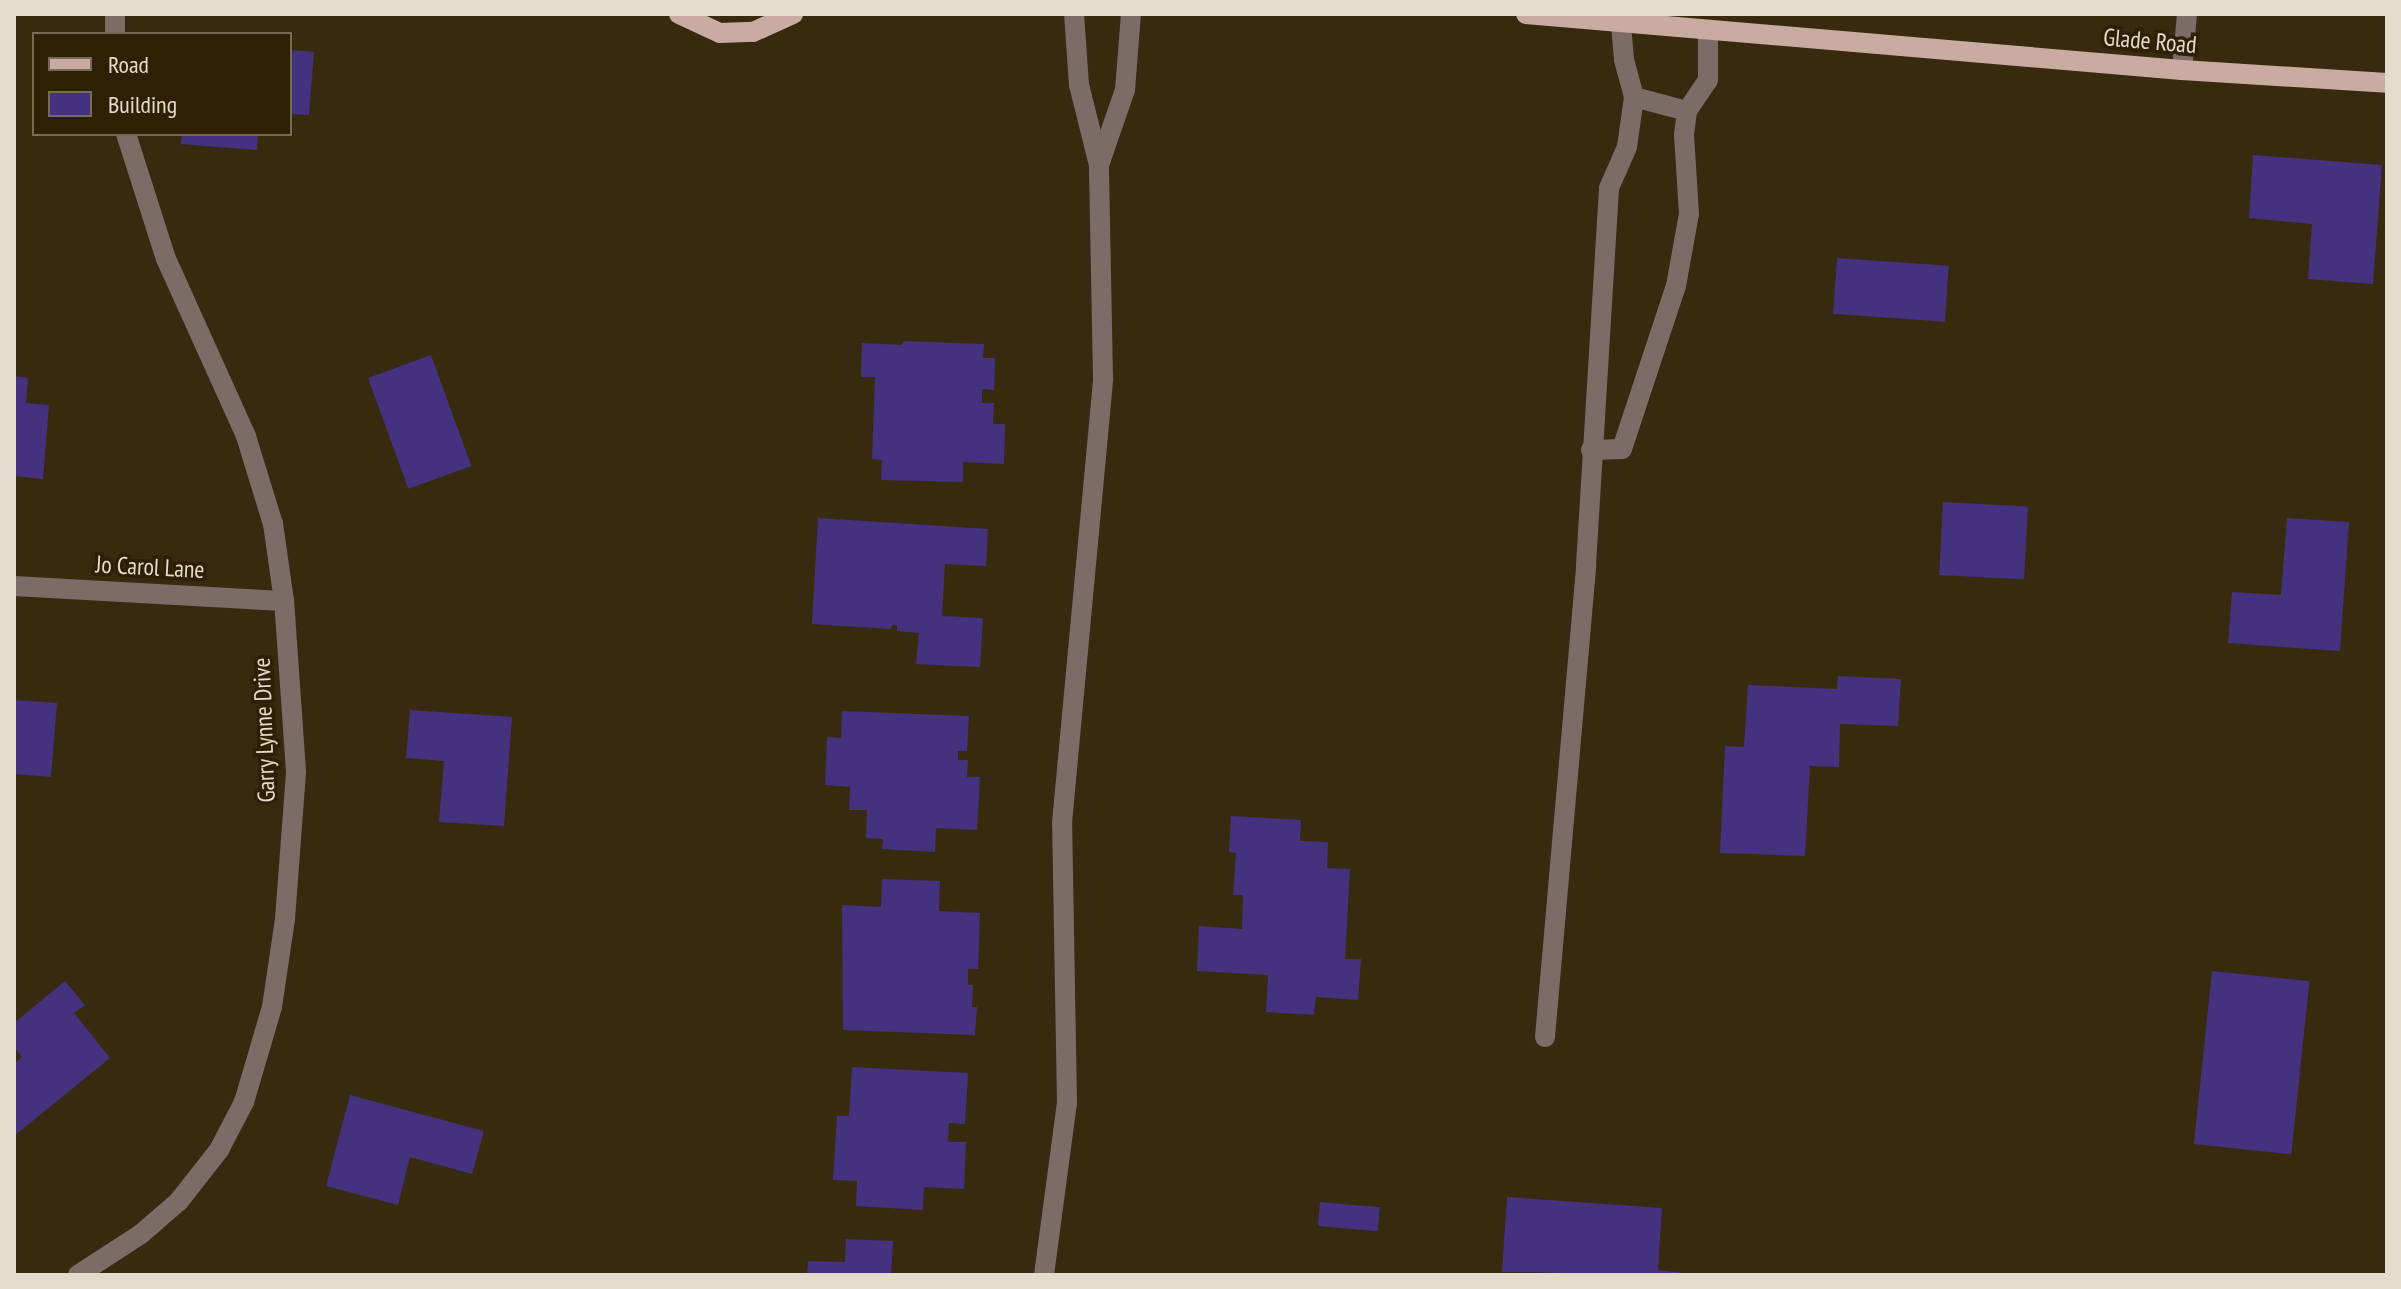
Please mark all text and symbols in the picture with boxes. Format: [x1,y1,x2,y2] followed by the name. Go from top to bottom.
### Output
[2102,23,2198,59] street label: Glade Road
[32,32,292,136] legend
[108,49,149,80] text: Road
[108,89,177,120] text: Building
[95,550,205,584] street label: Jo Carol Lane
[247,657,281,803] street label: Garry Lynne Drive

